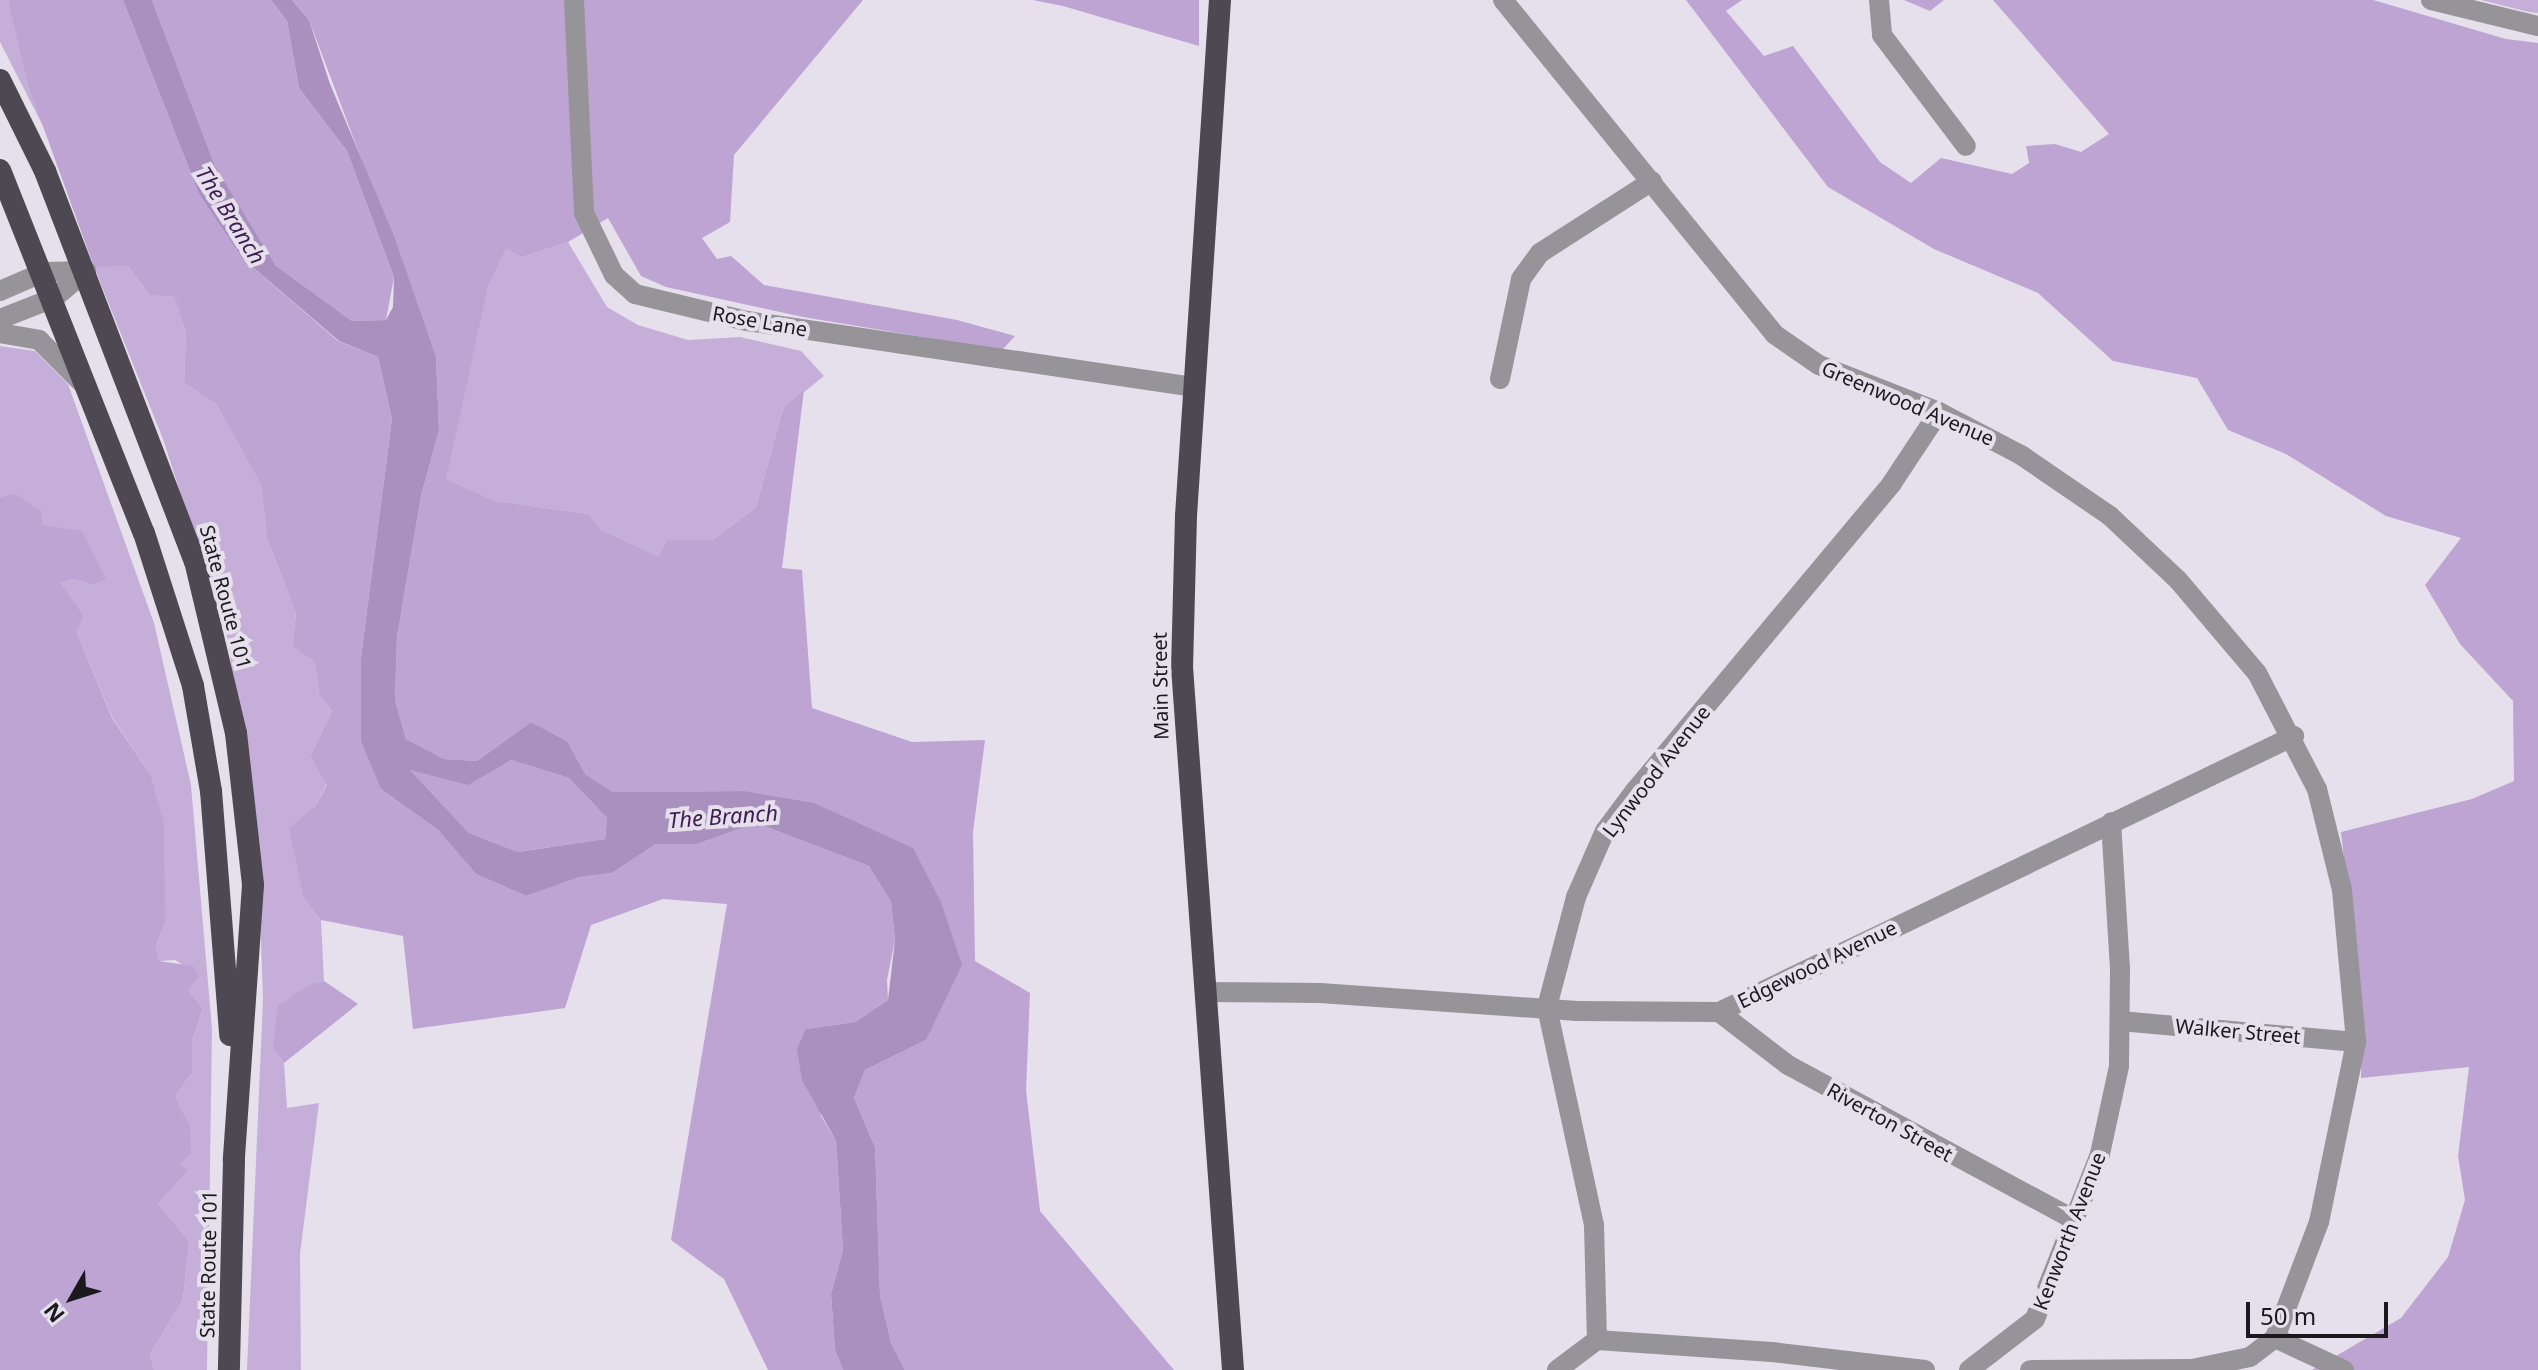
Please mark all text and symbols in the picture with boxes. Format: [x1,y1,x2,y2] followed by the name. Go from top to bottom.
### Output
[191,161,271,269] water label: The Branch
[711,301,809,341] street label: Rose Lane
[1818,356,1998,450] street label: Greenwood Avenue
[195,522,257,672] street label: State Route 101
[1147,632,1173,740] street label: Main Street
[1597,700,1715,842] street label: Lynwood Avenue
[667,799,779,833] water label: The Branch
[1733,915,1901,1013] street label: Edgewood Avenue
[2174,1014,2302,1048] street label: Walker Street
[1823,1078,1957,1166] street label: Riverton Street
[2028,1149,2110,1313] street label: Kenworth Avenue
[195,1190,221,1338] street label: State Route 101
[32,1258,112,1338] north arrow
[2250,1286,2392,1336] scale bar
[36,1297,71,1330] text: N
[2260,1299,2316,1332] text: 50 m

